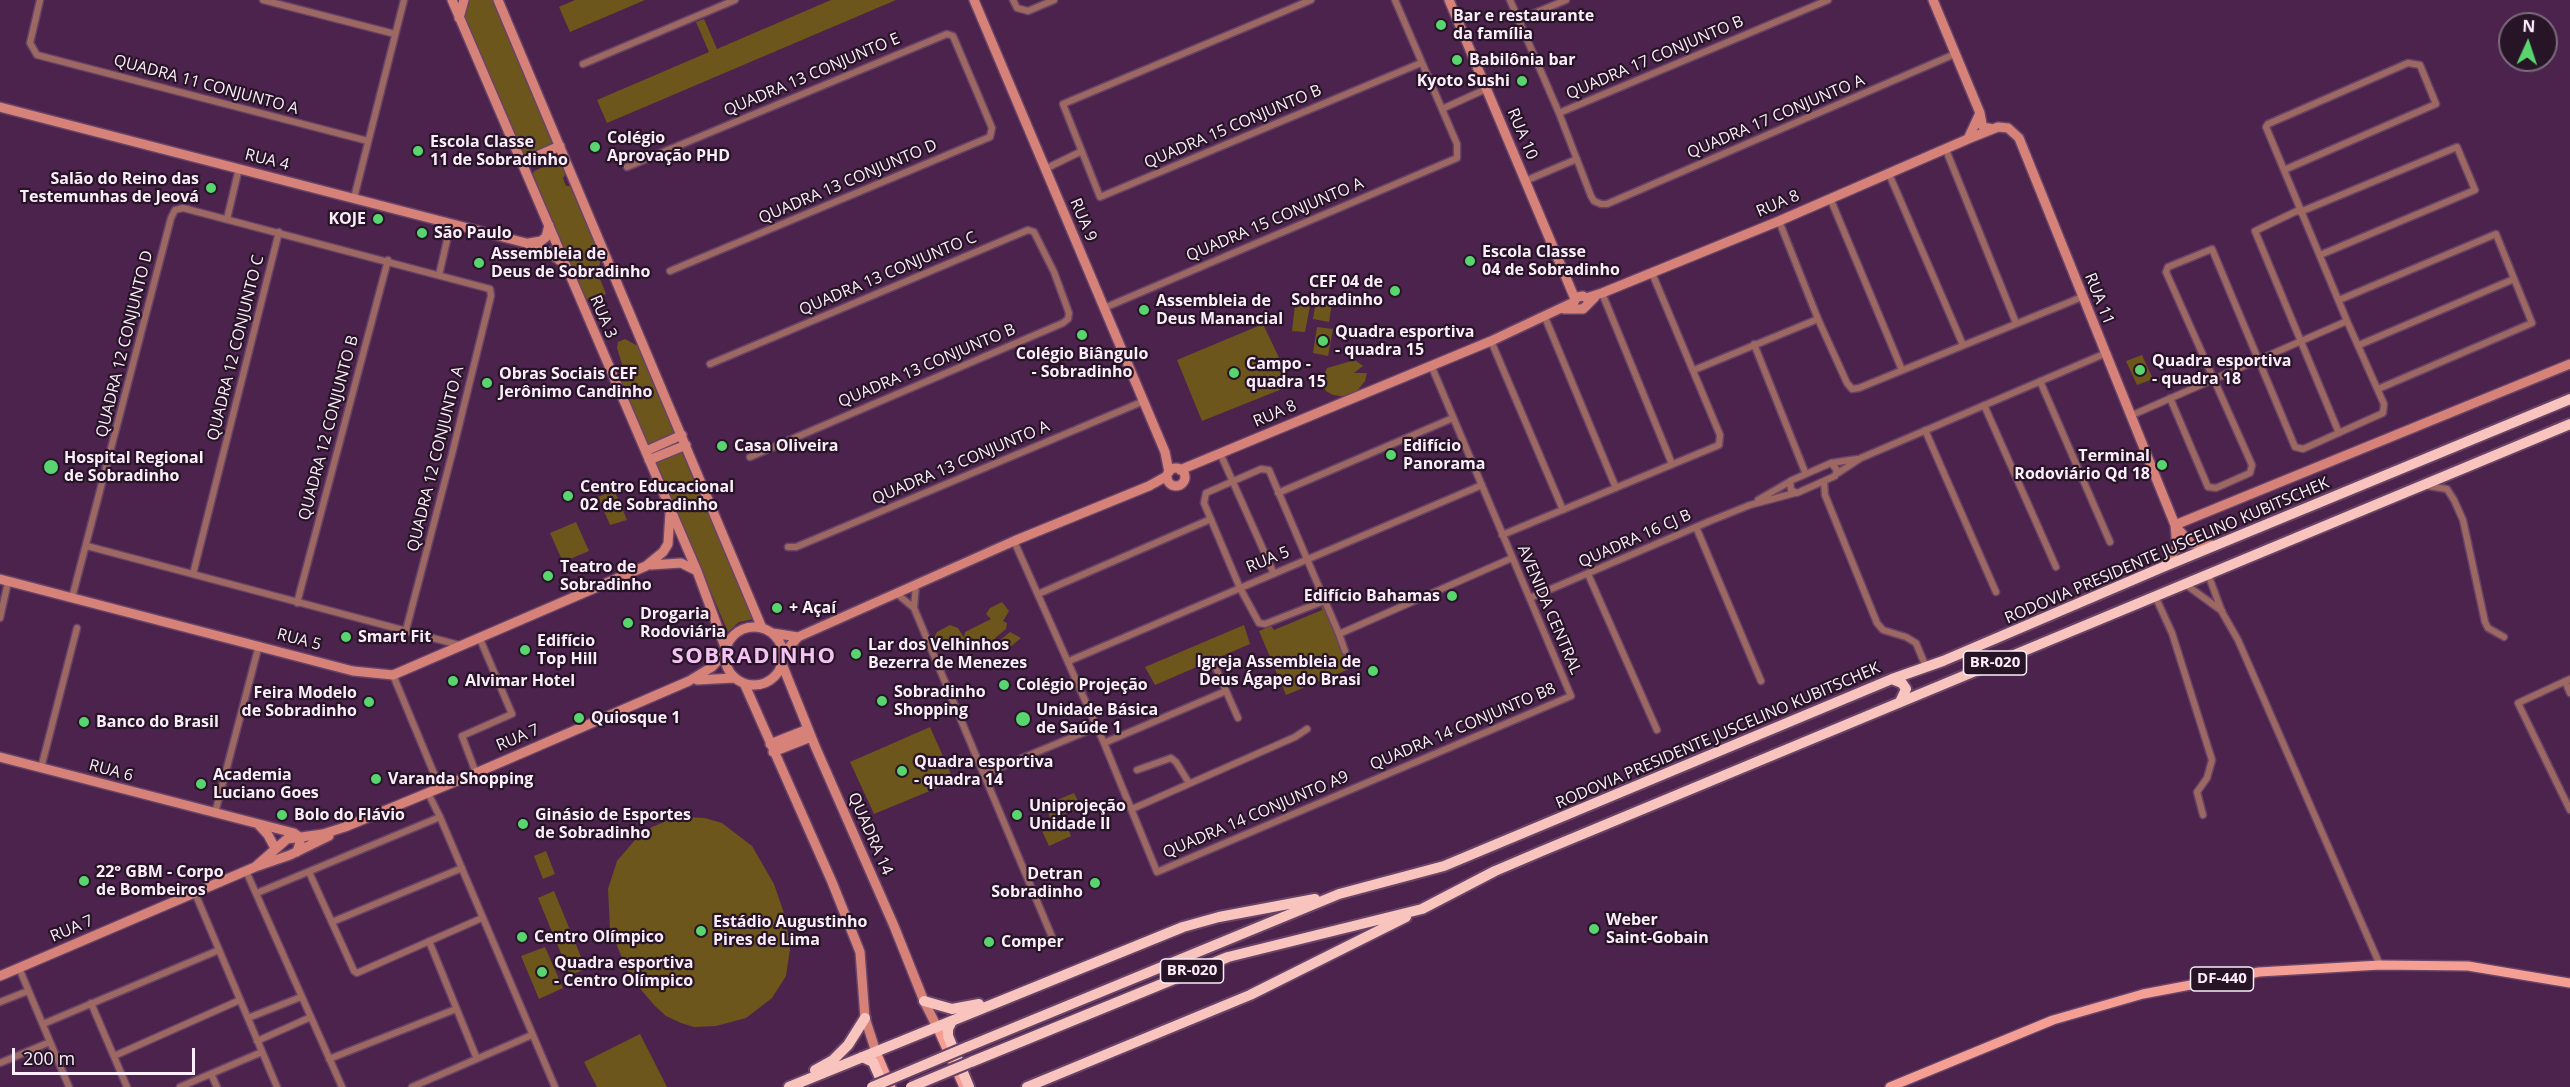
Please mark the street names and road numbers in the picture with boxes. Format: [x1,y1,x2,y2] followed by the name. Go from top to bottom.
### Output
[1563,12,1747,104] street label: QUADRA 17 CONJUNTO B
[721,29,903,121] street label: QUADRA 13 CONJUNTO E
[111,51,301,119] street label: QUADRA 11 CONJUNTO A
[1685,71,1867,163] street label: QUADRA 17 CONJUNTO A
[1141,81,1325,173] street label: QUADRA 15 CONJUNTO B
[1503,105,1541,163] street label: RUA 10
[756,136,940,228] street label: QUADRA 13 CONJUNTO D
[243,145,291,175] street label: RUA 4
[1184,174,1366,266] street label: QUADRA 15 CONJUNTO A
[1754,186,1802,222] street label: RUA 8
[1065,196,1101,244] street label: RUA 9
[797,228,979,320] street label: QUADRA 13 CONJUNTO C
[92,249,158,439] street label: QUADRA 12 CONJUNTO D
[204,253,268,443] street label: QUADRA 12 CONJUNTO C
[2080,270,2118,328] street label: RUA 11
[585,293,621,341] street label: RUA 3
[835,320,1019,412] street label: QUADRA 13 CONJUNTO B
[295,333,363,523] street label: QUADRA 12 CONJUNTO B
[404,364,468,554] street label: QUADRA 12 CONJUNTO A
[1251,396,1299,432] street label: RUA 8
[870,417,1052,509] street label: QUADRA 13 CONJUNTO A
[2002,474,2332,628] street label: RODOVIA PRESIDENTE JUSCELINO KUBITSCHEK
[1576,506,1694,572] street label: QUADRA 16 CJ B
[1513,542,1585,678] street label: AVENIDA CENTRAL
[1244,543,1292,577] street label: RUA 5
[275,625,323,655] street label: RUA 5
[1964,651,2026,675] road number: BR-020
[1553,659,1883,813] street label: RODOVIA PRESIDENTE JUSCELINO KUBITSCHEK
[1367,679,1559,775] street label: QUADRA 14 CONJUNTO B8
[494,720,542,756] street label: RUA 7
[87,756,135,786] street label: RUA 6
[1160,767,1352,863] street label: QUADRA 14 CONJUNTO A9
[843,790,897,878] street label: QUADRA 14
[48,911,96,947] street label: RUA 7
[1160,959,1224,983] road number: BR-020
[2190,967,2254,991] road number: DF-440

